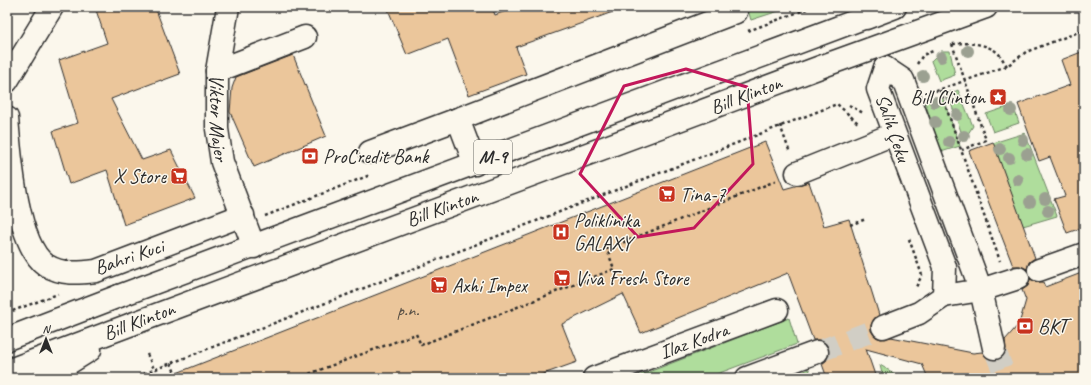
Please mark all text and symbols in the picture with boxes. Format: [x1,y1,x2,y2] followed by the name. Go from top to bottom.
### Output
[707,70,786,120] street label: Bill Klinton
[205,75,235,165] street label: Viktor Majer
[911,85,986,110] place label: Bill Clinton
[988,87,1008,107] place icon: Bill Clinton
[870,91,917,167] street label: Salih Çeku
[474,140,512,174] road number: M-9
[323,144,430,169] place label: ProCredit Bank
[300,146,320,166] bank icon: ProCredit Bank
[114,164,167,189] place label: X Store
[169,166,189,186] supermarket icon: X Store
[680,182,726,207] place label: Tina-7
[403,183,482,233] street label: Bill Klinton
[657,184,677,204] supermarket icon: Tina-7
[574,208,641,256] place label: Poliklinika GALAXY
[551,222,571,242] hospital icon: Poliklinika GALAXY
[91,233,169,280] street label: Bahri Kuci
[575,266,690,291] place label: Viva Fresh Store
[552,268,572,288] supermarket icon: Viva Fresh Store
[452,273,529,298] place label: Axhi Impex
[429,275,449,295] supermarket icon: Axhi Impex
[100,296,179,346] street label: Bill Klinton
[397,299,419,321] house number: p.n.
[1038,314,1072,339] place label: BKT
[656,316,733,365] street label: Ilaz Kodra
[1015,316,1035,336] bank icon: BKT
[26,319,66,359] north arrow
[43,322,52,336] text: N

